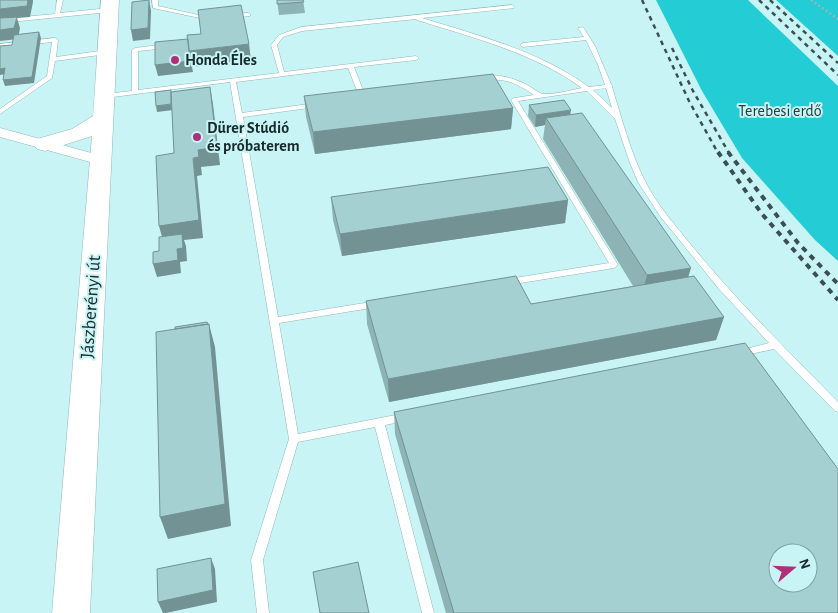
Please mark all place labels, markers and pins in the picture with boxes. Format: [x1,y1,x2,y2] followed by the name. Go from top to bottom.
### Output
[185,49,257,68] place label: Honda Éles
[169,54,181,66] marker: Honda Éles
[207,120,300,154] place label: Dürer Stúdió és próbaterem
[191,131,203,143] marker: Dürer Stúdió és próbaterem

